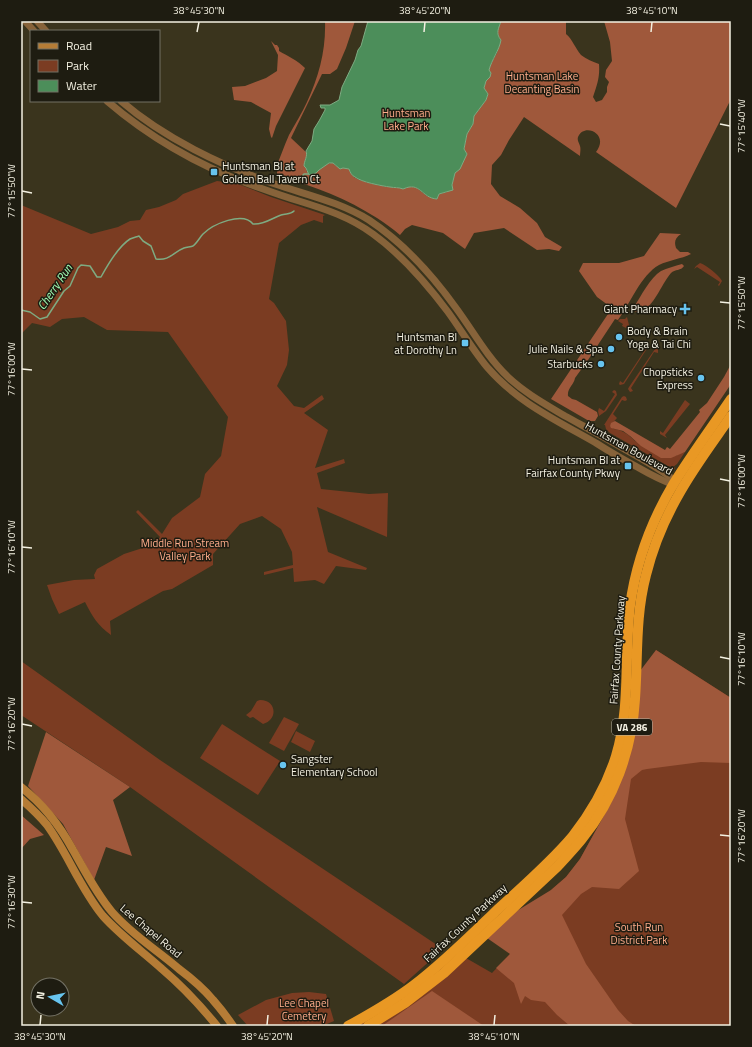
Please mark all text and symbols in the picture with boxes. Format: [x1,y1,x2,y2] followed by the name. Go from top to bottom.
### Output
[173,3,225,18] text: 38°45'30"N
[399,3,451,18] text: 38°45'20"N
[626,3,678,18] text: 38°45'10"N
[30,30,160,102] legend
[66,36,92,55] text: Road
[66,56,89,75] text: Park
[505,68,579,97] park label: Huntsman Lake Decanting Basin
[66,76,97,95] text: Water
[734,99,749,153] text: 77°15'40"W
[382,105,430,134] park label: Huntsman Lake Park
[222,158,320,187] place label: Huntsman Bl at Golden Ball Tavern Ct
[4,164,19,218] text: 77°15'50"W
[209,167,219,177] marker: Huntsman Bl at Golden Ball Tavern Ct
[32,259,78,314] water label: Cherry Run
[734,276,749,330] text: 77°15'50"W
[604,301,678,317] place label: Giant Pharmacy
[680,304,690,314] marker: Giant Pharmacy
[627,323,691,352] place label: Body & Brain Yoga & Tai Chi
[394,329,457,358] place label: Huntsman Bl at Dorothy Ln
[614,332,624,342] marker: Body & Brain Yoga & Tai Chi
[460,338,470,348] marker: Huntsman Bl at Dorothy Ln
[528,341,603,357] place label: Julie Nails & Spa
[4,342,19,396] text: 77°16'00"W
[606,344,616,354] marker: Julie Nails & Spa
[547,356,593,372] place label: Starbucks
[596,359,606,369] marker: Starbucks
[643,364,693,393] place label: Chopsticks Express
[696,373,706,383] marker: Chopsticks Express
[582,417,676,479] street label: Huntsman Boulevard
[526,452,621,481] place label: Huntsman Bl at Fairfax County Pkwy
[734,454,749,508] text: 77°16'00"W
[623,461,633,471] marker: Huntsman Bl at Fairfax County Pkwy
[4,520,19,574] text: 77°16'10"W
[141,535,229,564] park label: Middle Run Stream Valley Park
[605,594,629,705] street label: Fairfax County Parkway
[734,632,749,686] text: 77°16'10"W
[4,697,19,751] text: 77°16'20"W
[612,719,652,735] road number: VA 286
[291,751,378,780] place label: Sangster Elementary School
[278,760,288,770] marker: Sangster Elementary School
[734,809,749,863] text: 77°16'20"W
[4,875,19,929] text: 77°16'30"W
[420,880,511,966] street label: Fairfax County Parkway
[117,900,185,962] street label: Lee Chapel Road
[611,919,668,948] park label: South Run District Park
[30,977,70,1017] north arrow
[32,990,49,1000] text: N
[279,995,329,1024] park label: Lee Chapel Cemetery
[14,1029,66,1044] text: 38°45'30"N
[241,1029,293,1044] text: 38°45'20"N
[468,1029,520,1044] text: 38°45'10"N

